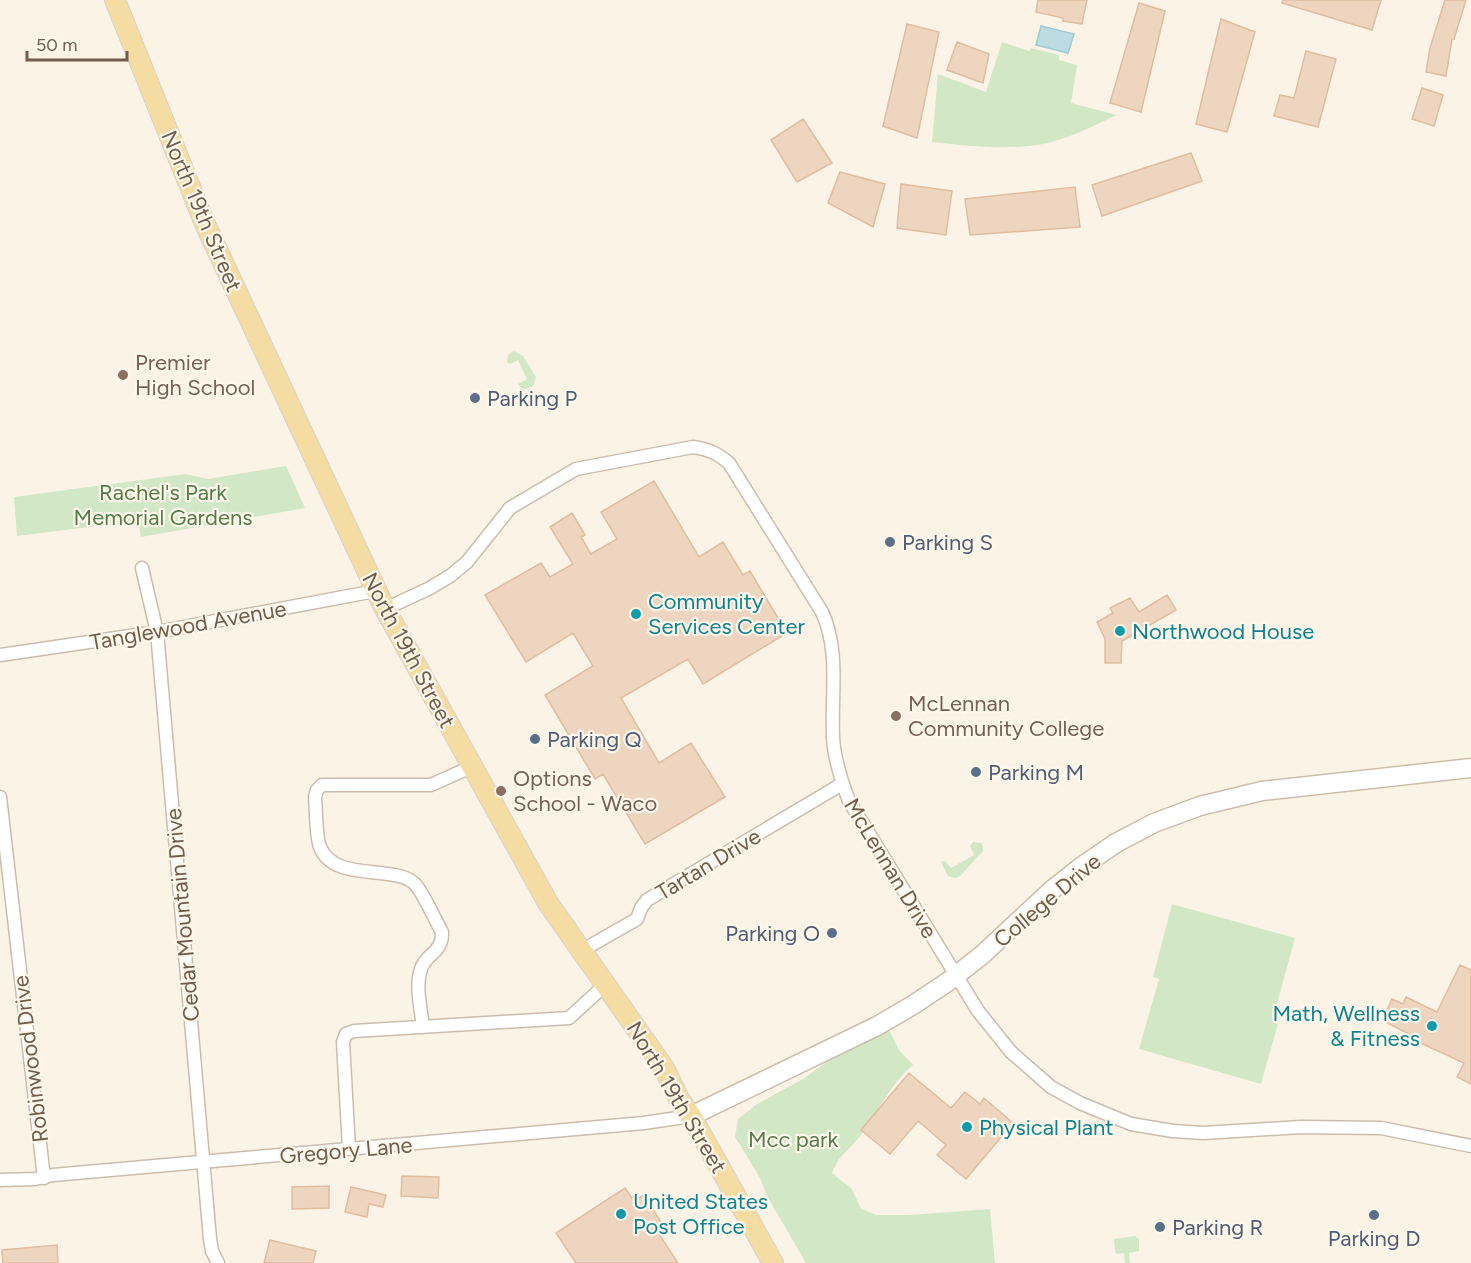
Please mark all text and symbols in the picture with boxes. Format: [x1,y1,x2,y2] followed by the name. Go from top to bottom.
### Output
[27,24,128,62] scale bar
[36,34,78,56] text: 50 m
[155,127,248,296] street label: North 19th Street
[135,349,255,401] place label: Premier High School
[116,368,130,382] marker: Premier High School
[487,385,578,412] place label: Parking P
[468,391,482,405] marker: Parking P
[74,479,252,531] park label: Rachel's Park Memorial Gardens
[902,529,993,556] place label: Parking S
[883,535,897,549] marker: Parking S
[356,568,461,733] street label: North 19th Street
[648,588,806,640] place label: Community Services Center
[88,595,288,656] street label: Tanglewood Avenue
[629,607,643,621] marker: Community Services Center
[1132,618,1314,645] place label: Northwood House
[1113,624,1127,638] marker: Northwood House
[908,690,1104,742] place label: McLennan Community College
[889,709,903,723] marker: McLennan Community College
[547,726,642,753] place label: Parking Q
[528,732,542,746] marker: Parking Q
[988,759,1084,786] place label: Parking M
[513,765,657,817] place label: Options School - Waco
[969,765,983,779] marker: Parking M
[494,784,508,798] marker: Options School - Waco
[838,793,943,943] street label: McLennan Drive
[160,807,205,1023] street label: Cedar Mountain Drive
[651,823,766,906] street label: Tartan Drive
[988,848,1106,953] street label: College Drive
[725,920,820,947] place label: Parking O
[825,926,839,940] marker: Parking O
[7,974,54,1144] street label: Robinwood Drive
[1272,1000,1420,1052] place label: Math, Wellness & Fitness
[621,1016,733,1178] street label: North 19th Street
[1425,1019,1439,1033] marker: Math, Wellness & Fitness
[979,1114,1114,1141] place label: Physical Plant
[960,1120,974,1134] marker: Physical Plant
[748,1126,838,1153] park label: Mcc park
[279,1131,414,1170] street label: Gregory Lane
[633,1188,768,1240] place label: United States Post Office
[614,1207,628,1221] marker: United States Post Office
[1367,1208,1381,1222] marker: Parking D
[1172,1214,1263,1241] place label: Parking R
[1153,1220,1167,1234] marker: Parking R
[1328,1225,1420,1252] place label: Parking D

